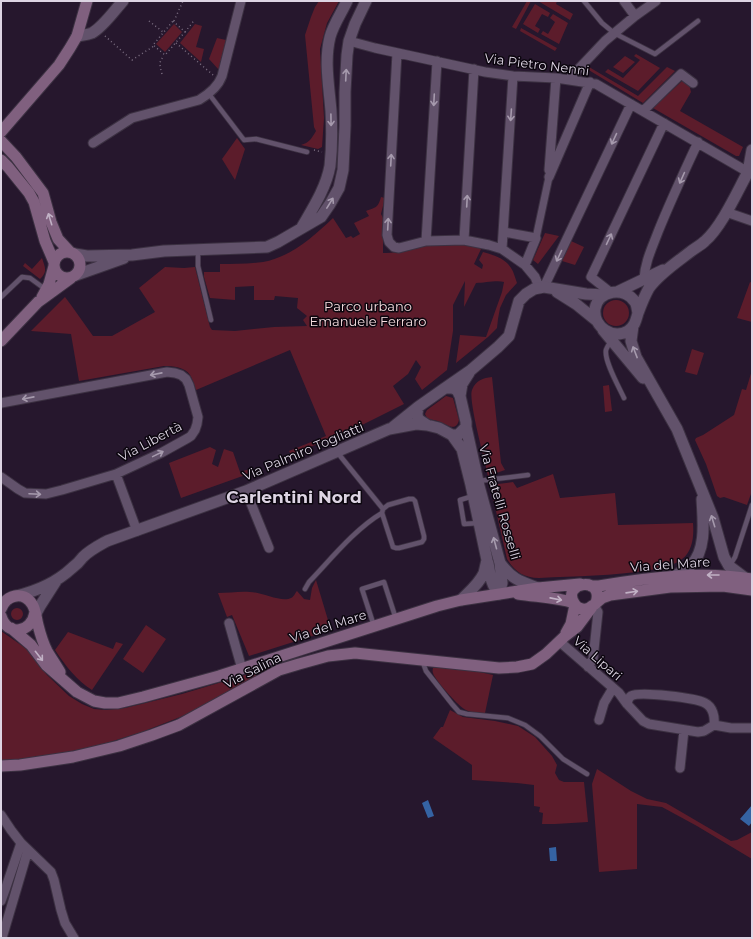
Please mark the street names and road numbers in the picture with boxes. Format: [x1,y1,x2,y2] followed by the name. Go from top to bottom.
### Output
[484,50,590,78] street label: Via Pietro Nenni
[116,418,184,464] street label: Via Libertà
[240,418,366,484] street label: Via Palmiro Togliatti
[476,442,524,562] street label: Via Fratelli Rosselli
[630,553,711,575] street label: Via del Mare
[287,606,369,646] street label: Via del Mare
[570,632,626,684] street label: Via Lipari
[221,649,283,691] street label: Via Salina

